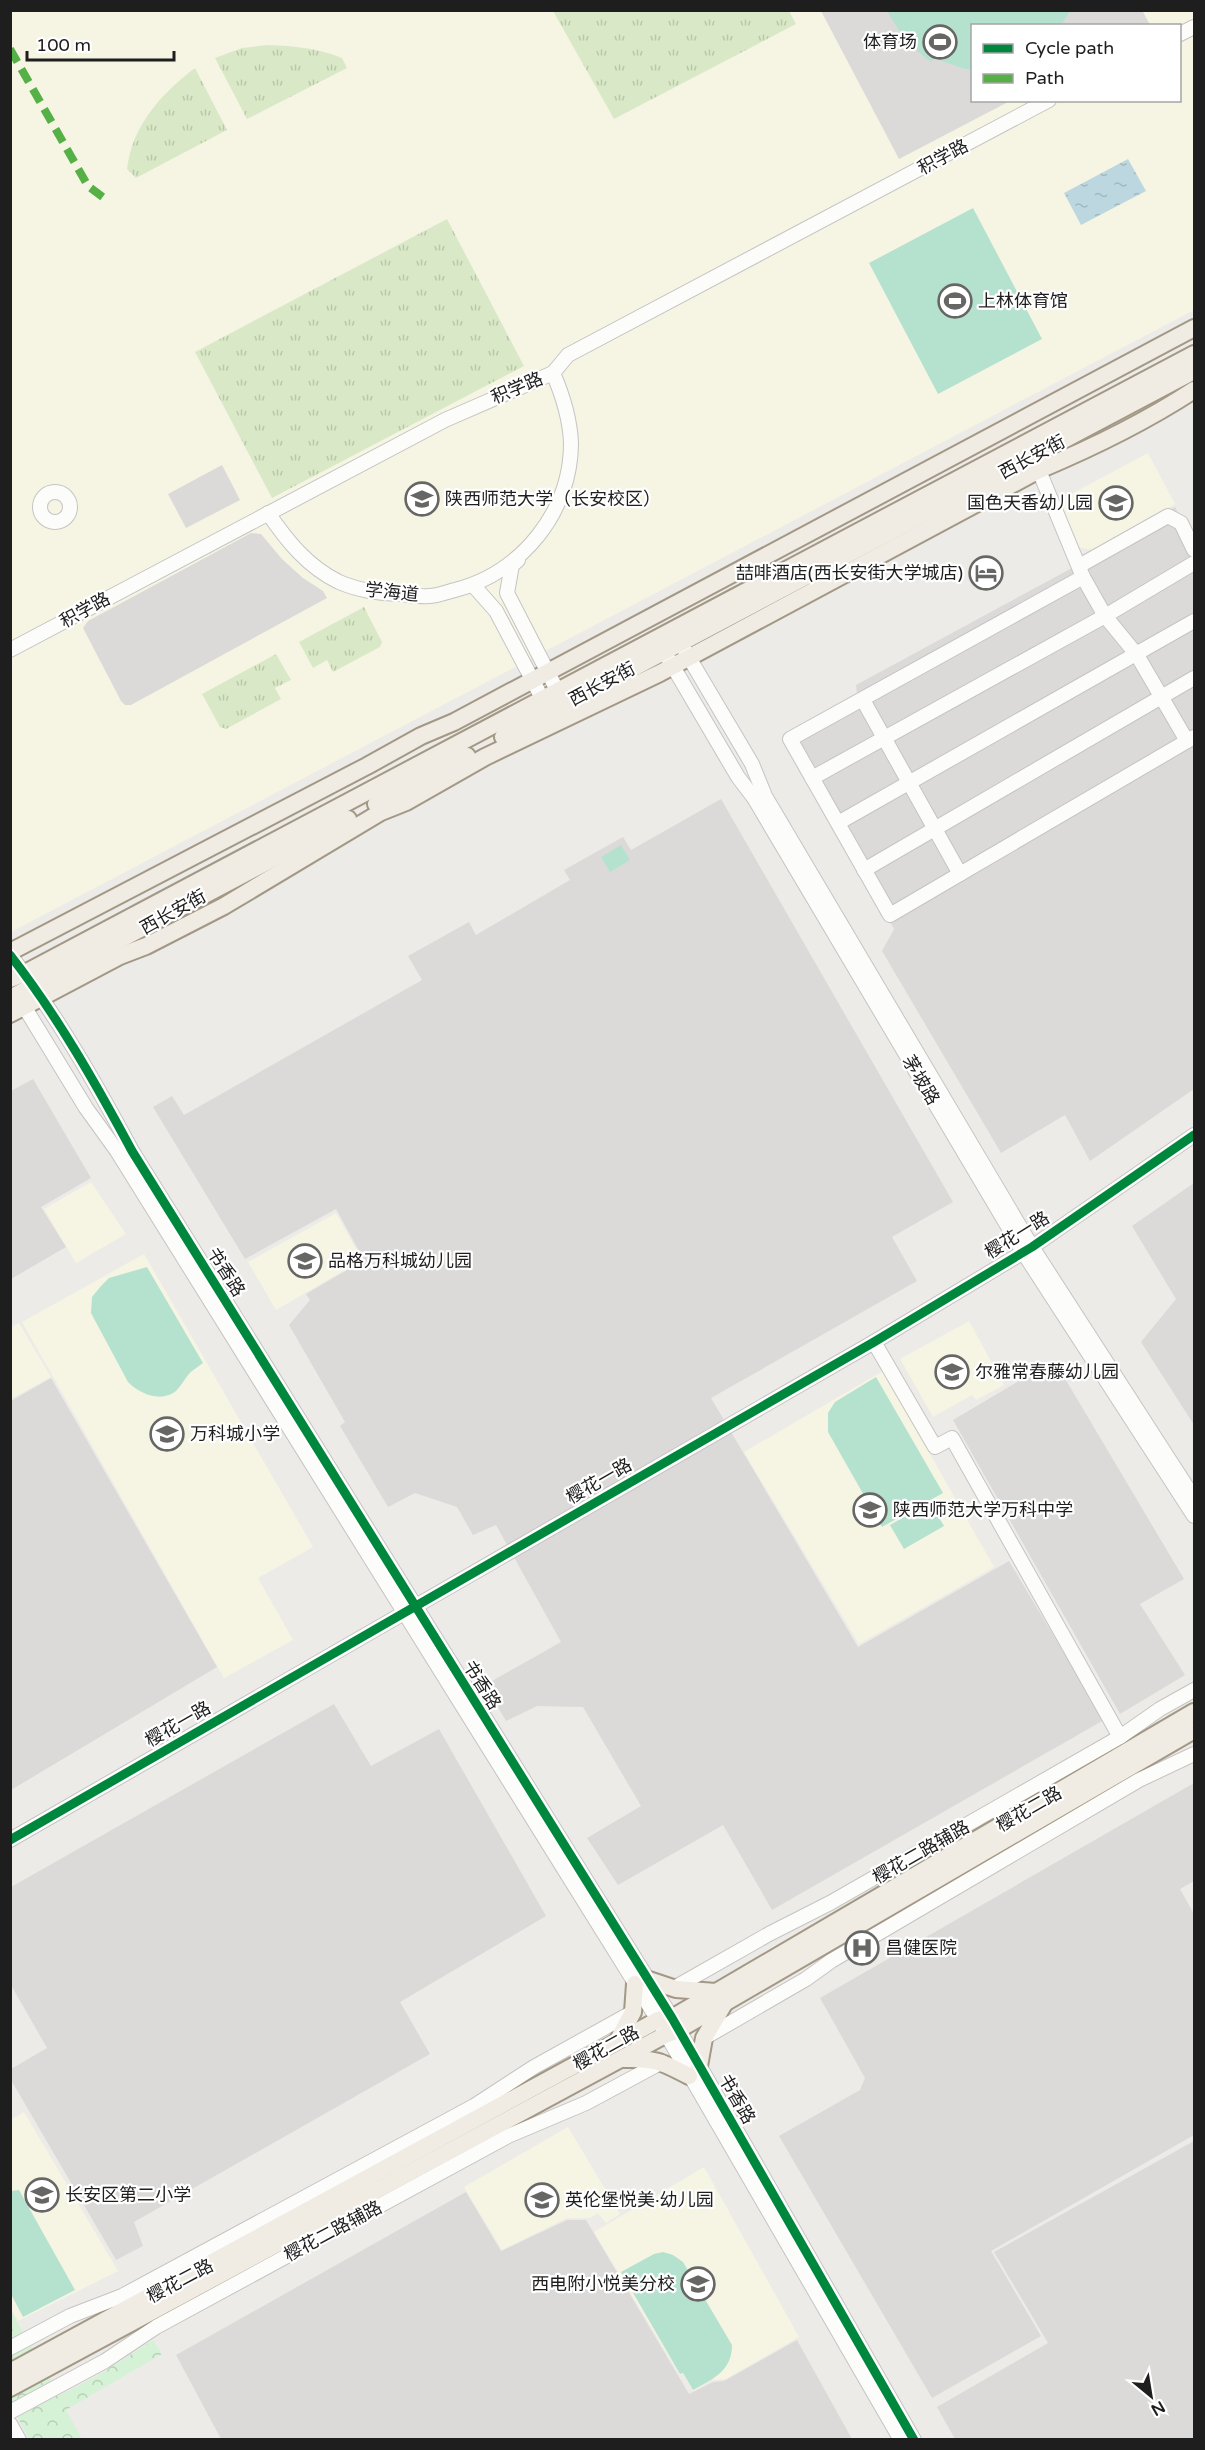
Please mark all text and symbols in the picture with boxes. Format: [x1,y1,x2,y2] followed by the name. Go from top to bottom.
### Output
[27,24,174,62] scale bar
[922,24,958,60] sports icon: 体育场
[971,24,1181,102] legend
[863,31,917,53] place label: 体育场
[36,34,91,56] text: 100 m
[1025,37,1114,59] text: Cycle path
[1025,67,1064,89] text: Path
[914,135,972,179] street label: 积学路
[937,283,973,319] sports icon: 上林体育馆
[978,290,1068,312] place label: 上林体育馆
[488,367,546,409] street label: 积学路
[995,430,1069,484] street label: 西长安街
[404,481,440,517] school or university icon: 陕西师范大学（长安校区）
[1098,485,1134,521] school or university icon: 国色天香幼儿园
[445,488,661,510] place label: 陕西师范大学（长安校区）
[967,492,1093,514] place label: 国色天香幼儿园
[968,555,1004,591] hotel icon: 喆啡酒店(西长安街大学城店)
[736,562,963,584] place label: 喆啡酒店(西长安街大学城店)
[364,578,420,606] street label: 学海道
[56,587,114,633] street label: 积学路
[565,657,639,711] street label: 西长安街
[136,885,210,939] street label: 西长安街
[898,1051,944,1109] street label: 茅坡路
[981,1207,1053,1263] street label: 樱花一路
[202,1243,250,1301] street label: 书香路
[287,1243,323,1279] school or university icon: 品格万科城幼儿园
[328,1250,472,1272] place label: 品格万科城幼儿园
[934,1354,970,1390] school or university icon: 尔雅常春藤幼儿园
[975,1361,1119,1383] place label: 尔雅常春藤幼儿园
[149,1416,185,1452] school or university icon: 万科城小学
[190,1423,280,1445] place label: 万科城小学
[562,1453,636,1509] street label: 樱花一路
[852,1492,888,1528] school or university icon: 陕西师范大学万科中学
[893,1499,1073,1521] place label: 陕西师范大学万科中学
[458,1656,506,1714] street label: 书香路
[141,1696,215,1752] street label: 樱花一路
[992,1781,1066,1837] street label: 樱花二路
[869,1815,973,1889] street label: 樱花二路辅路
[844,1930,880,1966] hospital icon: 昌健医院
[885,1937,957,1959] place label: 昌健医院
[569,2021,643,2075] street label: 樱花二路
[714,2070,760,2128] street label: 书香路
[24,2177,60,2213] school or university icon: 长安区第二小学
[524,2182,560,2218] school or university icon: 英伦堡悦美·幼儿园
[65,2184,191,2206] place label: 长安区第二小学
[565,2189,714,2211] place label: 英伦堡悦美·幼儿园
[280,2196,386,2266] street label: 樱花二路辅路
[143,2254,217,2308] street label: 樱花二路
[680,2266,716,2302] school or university icon: 西电附小悦美分校
[531,2273,675,2295] place label: 西电附小悦美分校
[1121,2366,1181,2426] north arrow
[1147,2396,1169,2420] text: N

